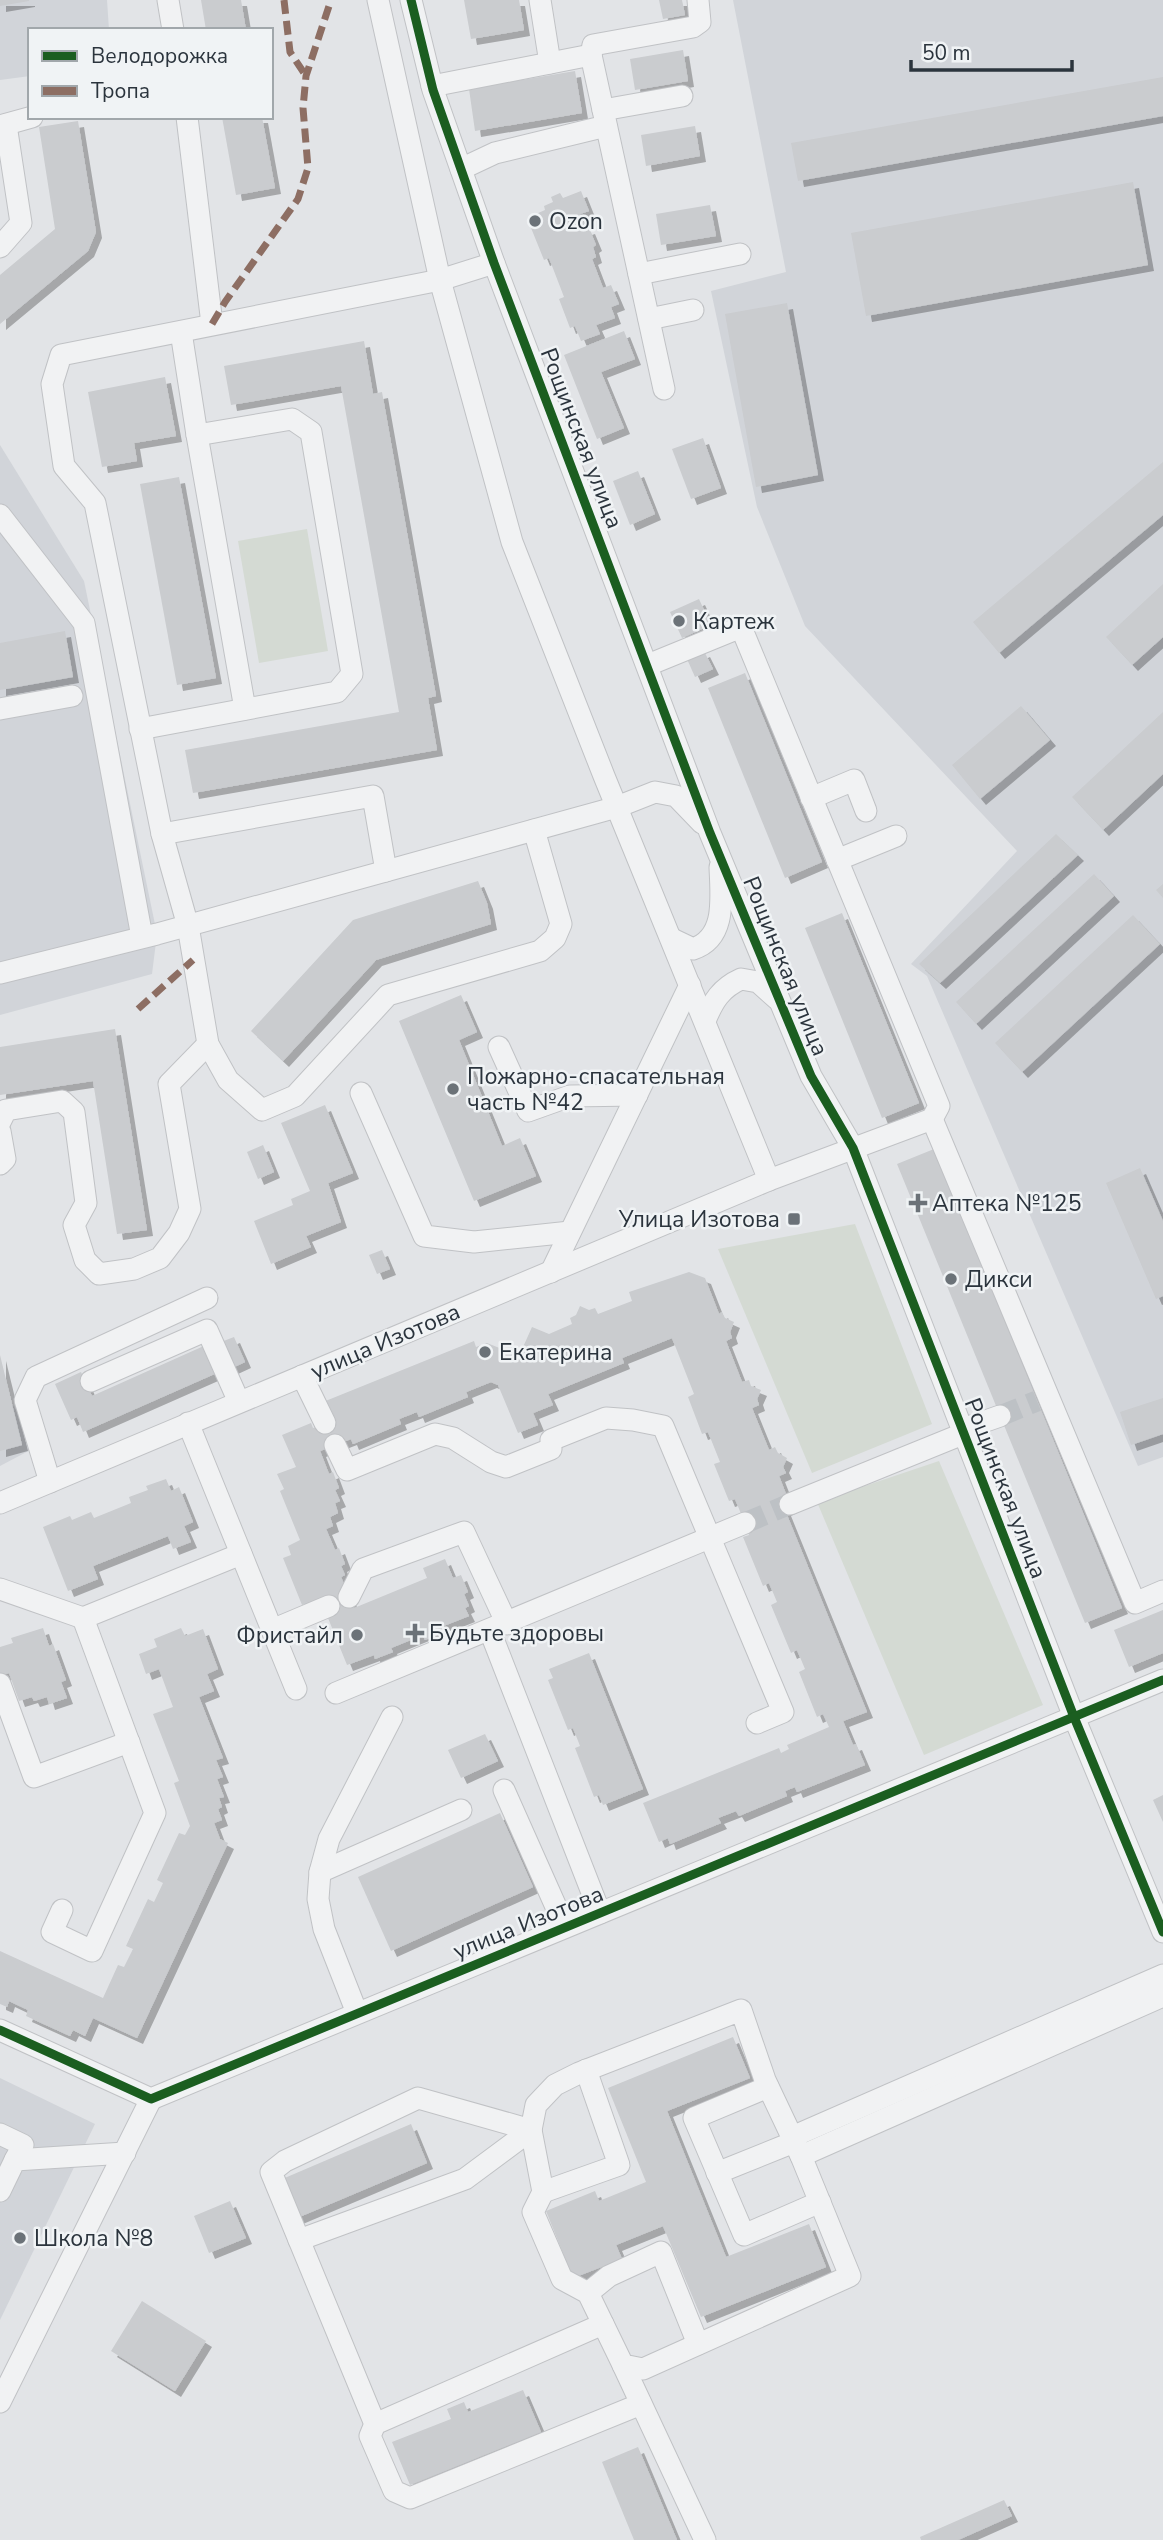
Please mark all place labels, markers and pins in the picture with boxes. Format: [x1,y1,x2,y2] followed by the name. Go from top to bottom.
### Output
[549,206,603,237] place label: Ozon
[527,213,543,229] marker: Ozon
[693,606,775,637] place label: Картеж
[671,613,687,629] marker: Картеж
[467,1061,725,1118] place label: Пожарно-спасательная часть №42
[445,1081,461,1097] marker: Пожарно-спасательная часть №42
[932,1188,1081,1219] place label: Аптека №125
[910,1195,926,1211] marker: Аптека №125
[618,1204,780,1235] place label: Улица Изотова
[786,1211,802,1227] marker: Улица Изотова
[965,1264,1033,1295] place label: Дикси
[943,1271,959,1287] marker: Дикси
[499,1337,613,1368] place label: Екатерина
[477,1344,493,1360] marker: Екатерина
[429,1618,604,1649] place label: Будьте здоровы
[236,1620,343,1651] place label: Фристайл
[407,1625,423,1641] marker: Будьте здоровы
[349,1627,365,1643] marker: Фристайл
[34,2223,153,2254] place label: Школа №8
[12,2230,28,2246] marker: Школа №8

